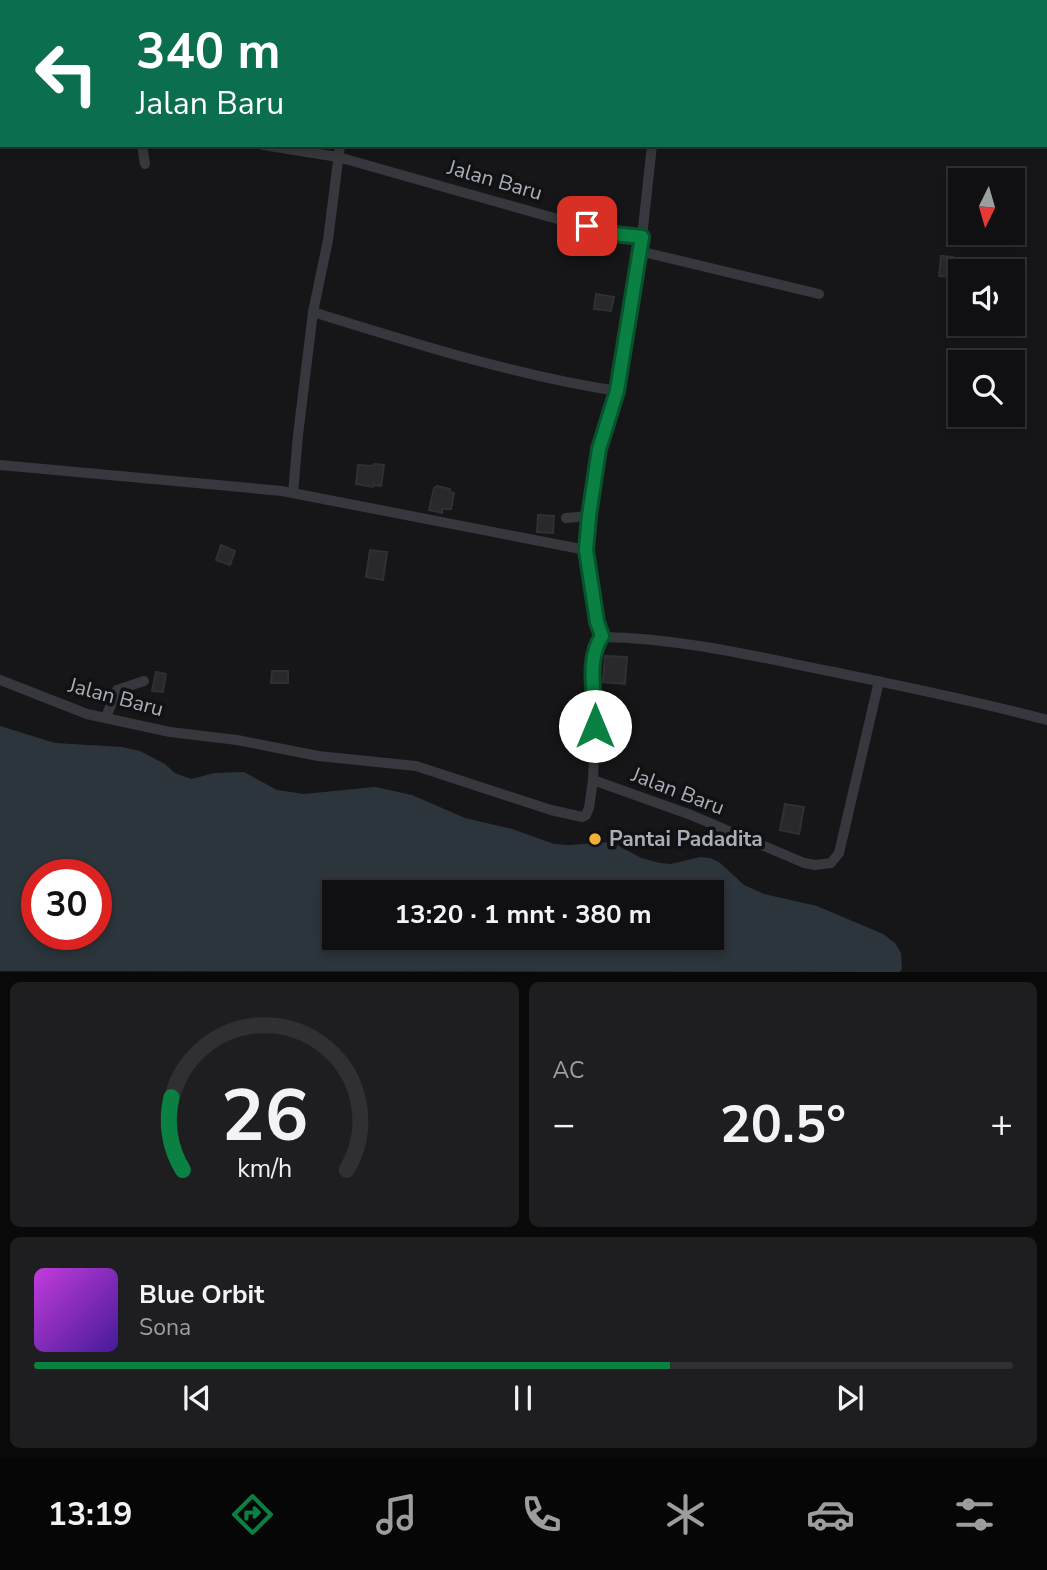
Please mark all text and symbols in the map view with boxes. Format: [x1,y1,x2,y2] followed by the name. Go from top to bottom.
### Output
[136,18,280,85] text: 340 m
[21,28,112,119] icon: left
[136,82,284,125] text: Jalan Baru
[443,153,546,207] street label: Jalan Baru
[948,168,1026,245] north arrow
[948,168,1025,427] map controls
[557,196,617,256] pin
[568,207,606,245] icon: arrive
[948,259,1025,336] button: sound
[948,350,1025,427] button: search
[64,671,167,723] street label: Jalan Baru
[558,689,632,763] position arrow
[627,760,728,821] street label: Jalan Baru
[609,825,763,853] place label: Pantai Padadita
[587,831,603,847] marker: Pantai Padadita
[21,859,112,950] speed limit sign: 30
[394,897,652,932] text: 13:20 · 1 mnt · 380 m
[553,1055,584,1086] text: AC
[221,1067,308,1167] text: 26
[720,1089,846,1160] text: 20.5°
[553,1099,575,1150] text: −
[990,1099,1013,1150] text: +
[237,1152,292,1186] text: km/h
[139,1277,264,1312] text: Blue Orbit
[139,1312,191,1343] text: Sona
[178,1379,216,1417] icon: previous
[504,1379,542,1417] icon: pause
[831,1379,869,1417] icon: next
[228,1490,277,1539] icon: directions
[372,1490,421,1539] icon: music
[517,1490,566,1539] icon: phone
[661,1490,710,1539] icon: climate
[806,1490,855,1539] icon: car
[950,1490,999,1539] icon: filters
[48,1493,132,1536] text: 13:19

